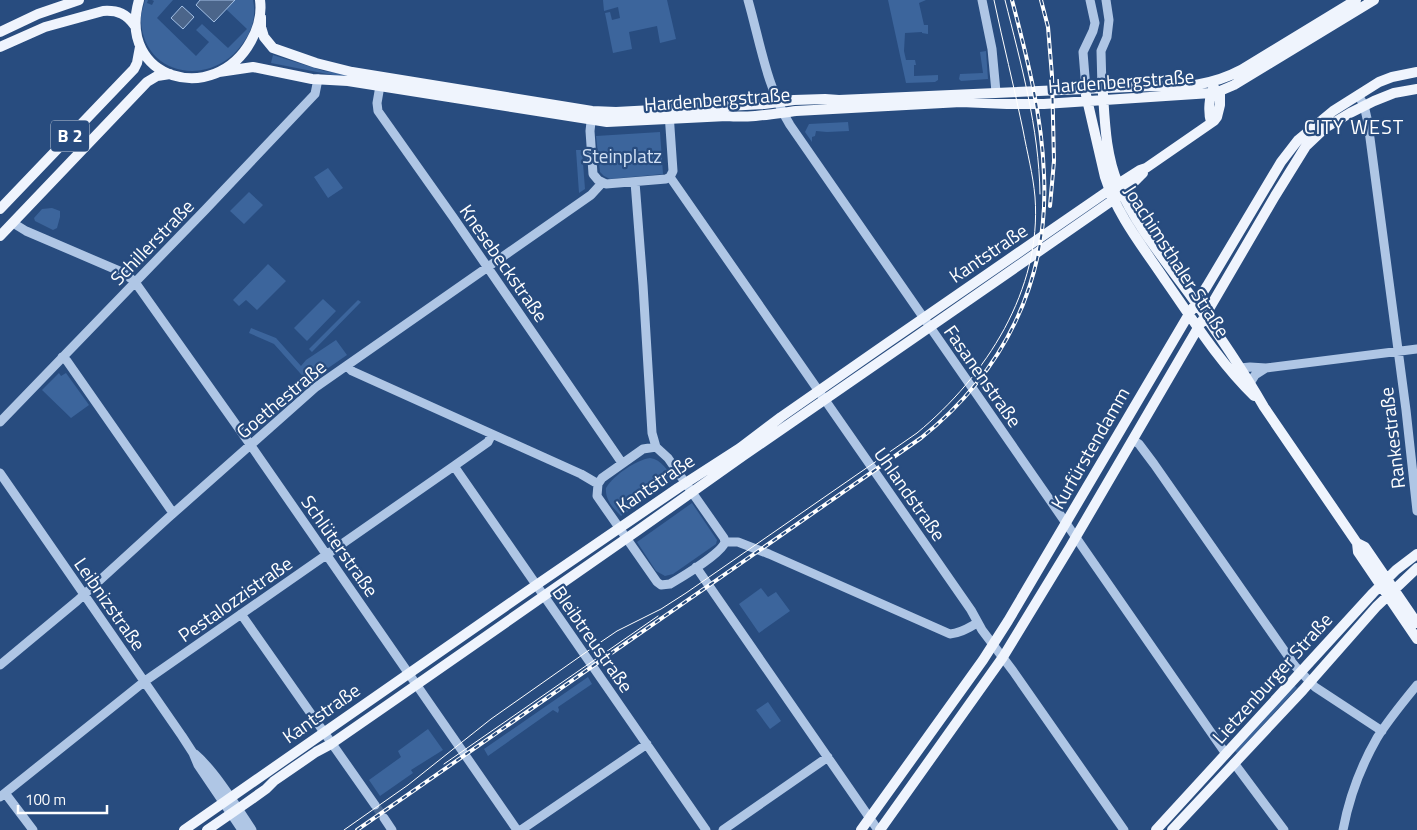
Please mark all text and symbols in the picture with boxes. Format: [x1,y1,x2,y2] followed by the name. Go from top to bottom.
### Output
[1047,61,1195,100] street label: Hardenbergstraße
[643,79,791,118] street label: Hardenbergstraße
[1304,111,1404,142] district label: CITY WEST
[51,120,89,152] road number: B 2
[582,141,662,170] park label: Steinplatz
[1117,179,1238,343] street label: Joachimsthaler Straße
[103,192,200,291] street label: Schillerstraße
[453,198,556,328] street label: Knesebeckstraße
[943,216,1033,290] street label: Kantstraße
[937,319,1030,433] street label: Fasanenstraße
[229,352,332,445] street label: Goethestraße
[1043,381,1136,514] street label: Kurfürstendamm
[1371,386,1412,490] street label: Rankestraße
[867,441,953,547] street label: Uhlandstraße
[610,446,700,520] street label: Kantstraße
[295,489,386,602] street label: Schlüterstraße
[172,548,298,649] street label: Pestalozzistraße
[68,551,153,656] street label: Leibnizstraße
[546,579,641,698] street label: Bleibtreustraße
[1205,606,1339,750] street label: Lietzenburger Straße
[276,675,366,750] street label: Kantstraße
[18,782,106,814] scale bar
[25,788,66,811] text: 100 m

